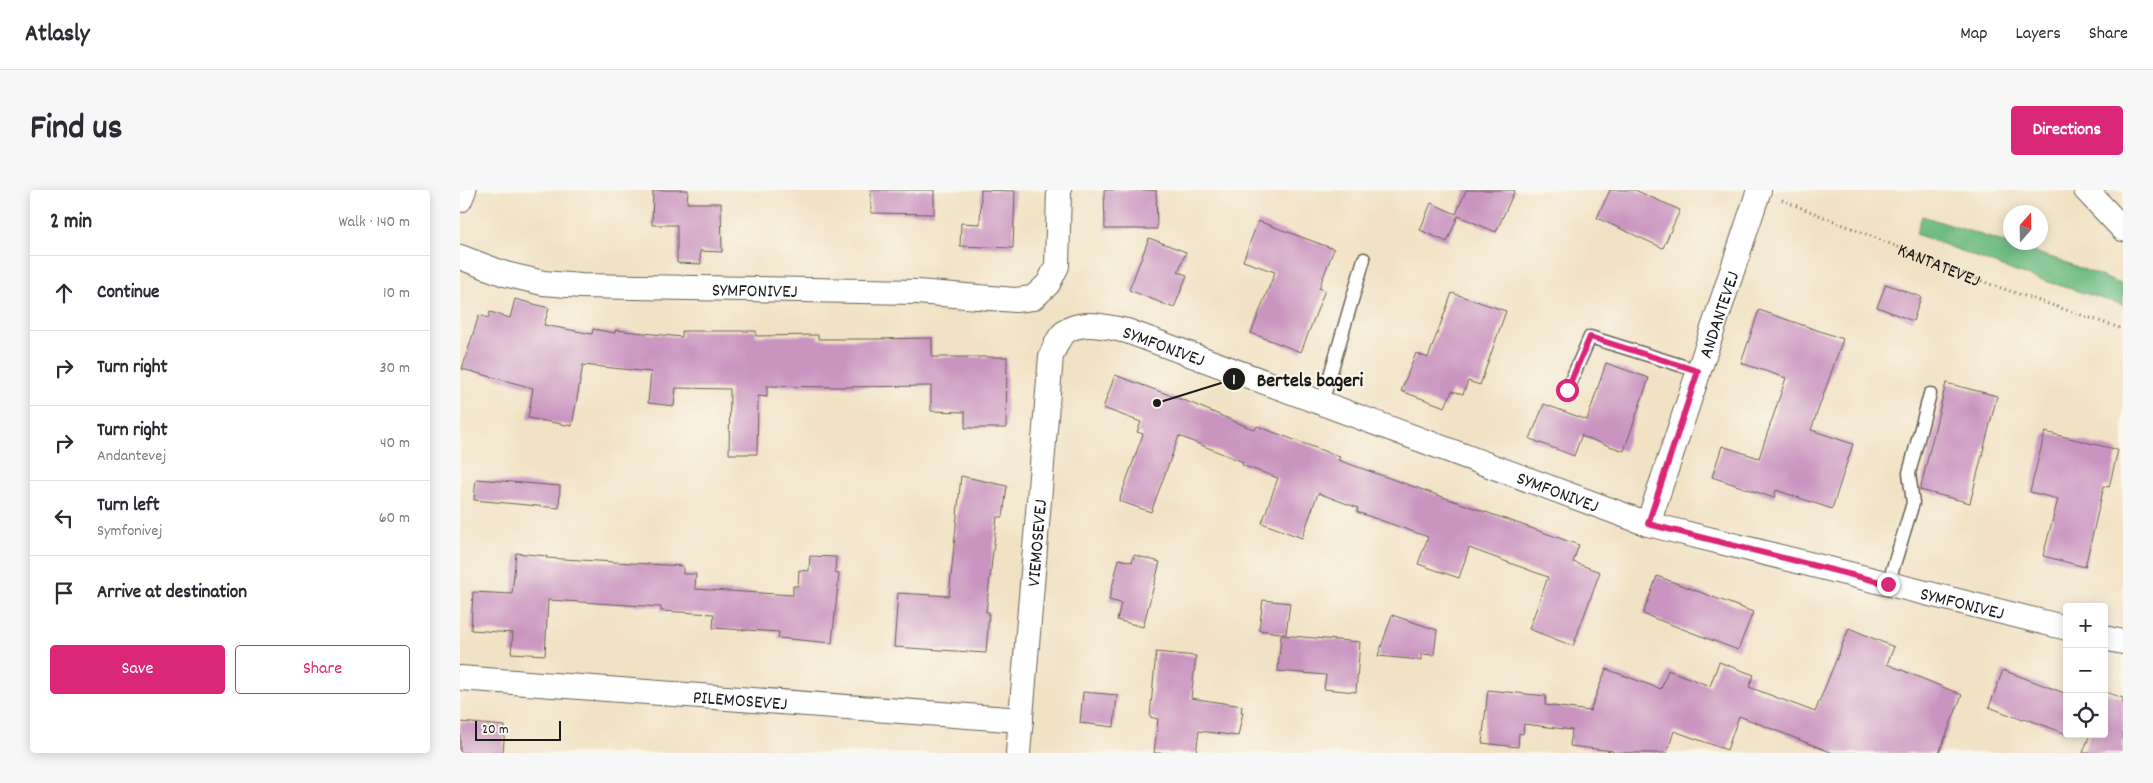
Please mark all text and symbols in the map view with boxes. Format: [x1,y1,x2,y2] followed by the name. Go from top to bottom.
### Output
[25,18,89,52] text: Atlasly
[1960,22,1987,47] text: Map
[2015,22,2061,47] text: Layers
[2089,22,2128,47] text: Share
[30,105,122,155] text: Find us
[2011,106,2123,155] button: Directions
[2003,205,2048,250] north arrow
[50,208,92,238] text: 2 min
[338,211,410,234] text: Walk · 140 m
[1893,238,1984,296] street label: KANTATEVEJ
[1694,268,1748,362] street label: ANDANTEVEJ
[711,278,798,307] street label: SYMFONIVEJ
[50,279,78,307] icon: ahead
[97,280,159,307] text: Continue
[383,282,410,305] text: 10 m
[1118,321,1208,376] street label: SYMFONIVEJ
[50,354,78,382] icon: right
[97,355,168,382] text: Turn right
[380,357,410,380] text: 30 m
[1222,361,1373,396] callout: Bertels bageri
[1257,368,1363,396] text: Bertels bageri
[1232,370,1236,392] text: 1
[1556,379,1579,402] route start
[97,418,168,445] text: Turn right
[50,429,78,457] icon: right
[380,432,410,455] text: 40 m
[97,445,166,468] text: Andantevej
[1512,466,1602,522] street label: SYMFONIVEJ
[97,493,160,520] text: Turn left
[1022,498,1056,588] street label: VIEMOSEVEJ
[50,504,78,532] icon: left
[379,507,410,530] text: 60 m
[97,520,163,543] text: Symfonivej
[1877,573,1900,596] route end
[50,579,78,607] icon: arrive
[97,580,247,607] text: Arrive at destination
[1917,582,2007,629] street label: SYMFONIVEJ
[2063,603,2108,738] map controls
[2063,603,2108,648] button: +
[50,645,225,694] button: Save
[235,645,410,694] button: Share
[2063,648,2108,693] button: −
[692,685,788,719] street label: PILEMOSEVEJ
[2063,693,2108,738] button: locate
[475,718,561,741] scale bar
[482,720,509,740] text: 20 m

